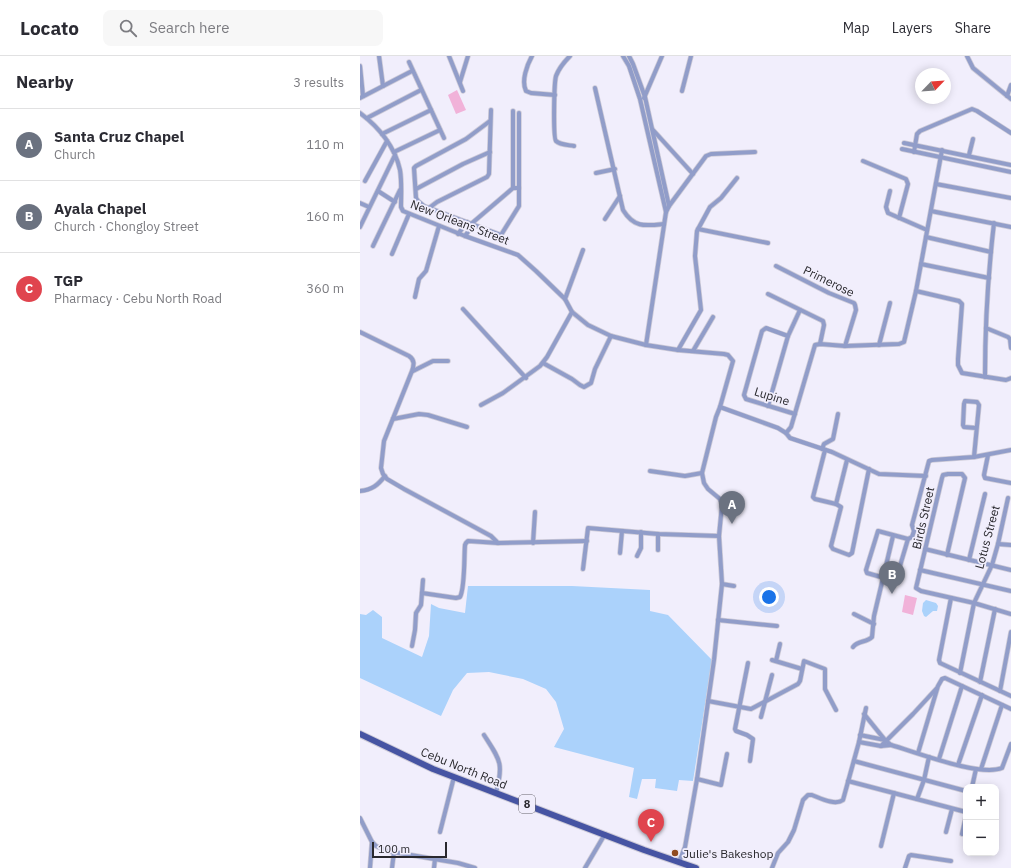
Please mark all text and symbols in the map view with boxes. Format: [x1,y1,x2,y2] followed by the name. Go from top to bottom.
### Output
[103,10,383,46] search box
[20,16,79,40] text: Locato
[117,17,139,39] icon: search
[149,18,229,37] text: Search here
[843,19,870,37] text: Map
[892,19,933,37] text: Layers
[955,19,991,37] text: Share
[915,68,951,104] north arrow
[16,71,74,93] text: Nearby
[293,74,344,91] text: 3 results
[54,127,184,146] text: Santa Cruz Chapel
[25,136,33,153] text: A
[306,136,344,153] text: 110 m
[54,146,95,163] text: Church
[408,196,512,248] street label: New Orleans Street
[54,199,146,218] text: Ayala Chapel
[25,208,33,225] text: B
[306,208,344,225] text: 160 m
[54,218,199,235] text: Church · Chongloy Street
[801,262,857,300] street label: Primerose
[54,271,83,290] text: TGP
[25,280,33,297] text: C
[306,280,344,297] text: 360 m
[54,290,222,307] text: Pharmacy · Cebu North Road
[753,384,792,409] street label: Lupine
[909,485,937,551] street label: Birds Street
[719,491,745,524] pin: A
[971,504,1003,570] street label: Lotus Street
[879,561,905,594] pin: B
[759,587,779,607] your location
[419,744,509,792] street label: Cebu North Road
[963,784,999,856] map controls
[963,784,999,820] button: +
[519,795,535,813] road number: 8
[638,809,664,842] pin: C
[963,820,999,856] button: −
[372,840,447,859] scale bar
[378,842,410,856] text: 100 m
[683,846,773,861] place label: Julie's Bakeshop
[670,848,680,858] marker: Julie's Bakeshop

